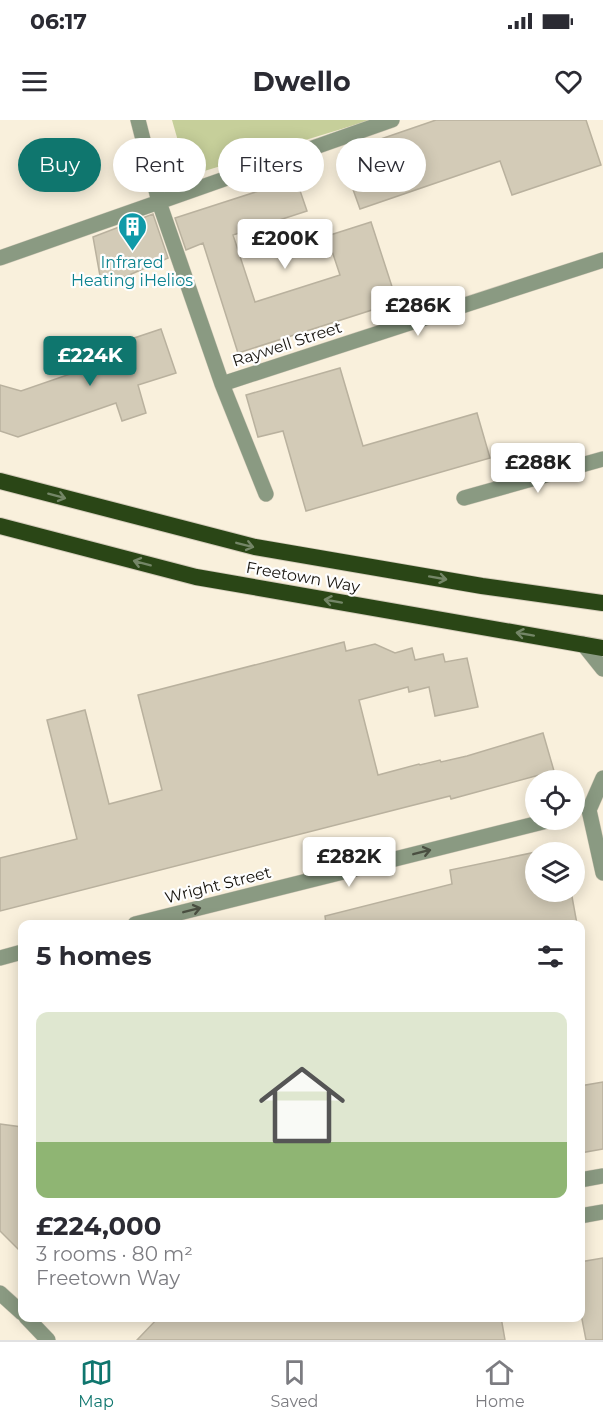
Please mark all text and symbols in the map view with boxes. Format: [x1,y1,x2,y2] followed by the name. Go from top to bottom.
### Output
[30,8,87,35] text: 06:17
[18,65,51,98] icon: menu
[252,65,351,98] text: Dwello
[552,65,585,98] icon: heart
[18,138,101,192] chip: Buy
[113,138,206,192] chip: Rent
[218,138,324,192] chip: Filters
[336,138,426,192] chip: New
[116,210,148,252] building icon: Infrared Heating iHelios
[243,219,327,270] pin: £200K
[252,226,318,250] text: £200K
[71,253,193,290] place label: Infrared Heating iHelios
[376,286,460,337] pin: £286K
[385,293,451,317] text: £286K
[230,317,345,371] street label: Raywell Street
[48,336,132,387] pin: £224K
[57,343,123,367] text: £224K
[496,443,580,494] pin: £288K
[505,450,571,474] text: £288K
[47,490,66,502] one-way arrow
[236,539,255,551] one-way arrow
[133,557,152,568] one-way arrow
[245,558,362,596] street label: Freetown Way
[427,573,447,584] one-way arrow
[324,595,343,606] one-way arrow
[516,629,536,640] one-way arrow
[525,770,585,902] map controls
[525,770,585,830] button: locate
[307,837,391,888] pin: £282K
[525,842,585,902] button: layers
[317,844,381,868] text: £282K
[412,846,431,858] one-way arrow
[163,863,273,907] street label: Wright Street
[182,903,201,915] one-way arrow
[36,940,152,972] text: 5 homes
[534,940,567,973] icon: filters
[248,1051,356,1159] icon: home
[36,1210,161,1242] text: £224,000
[36,1242,193,1266] text: 3 rooms · 80 m²
[36,1266,180,1290] text: Freetown Way
[78,1356,114,1411] tab: Map
[270,1356,318,1411] tab: Saved
[475,1356,525,1411] tab: Home

